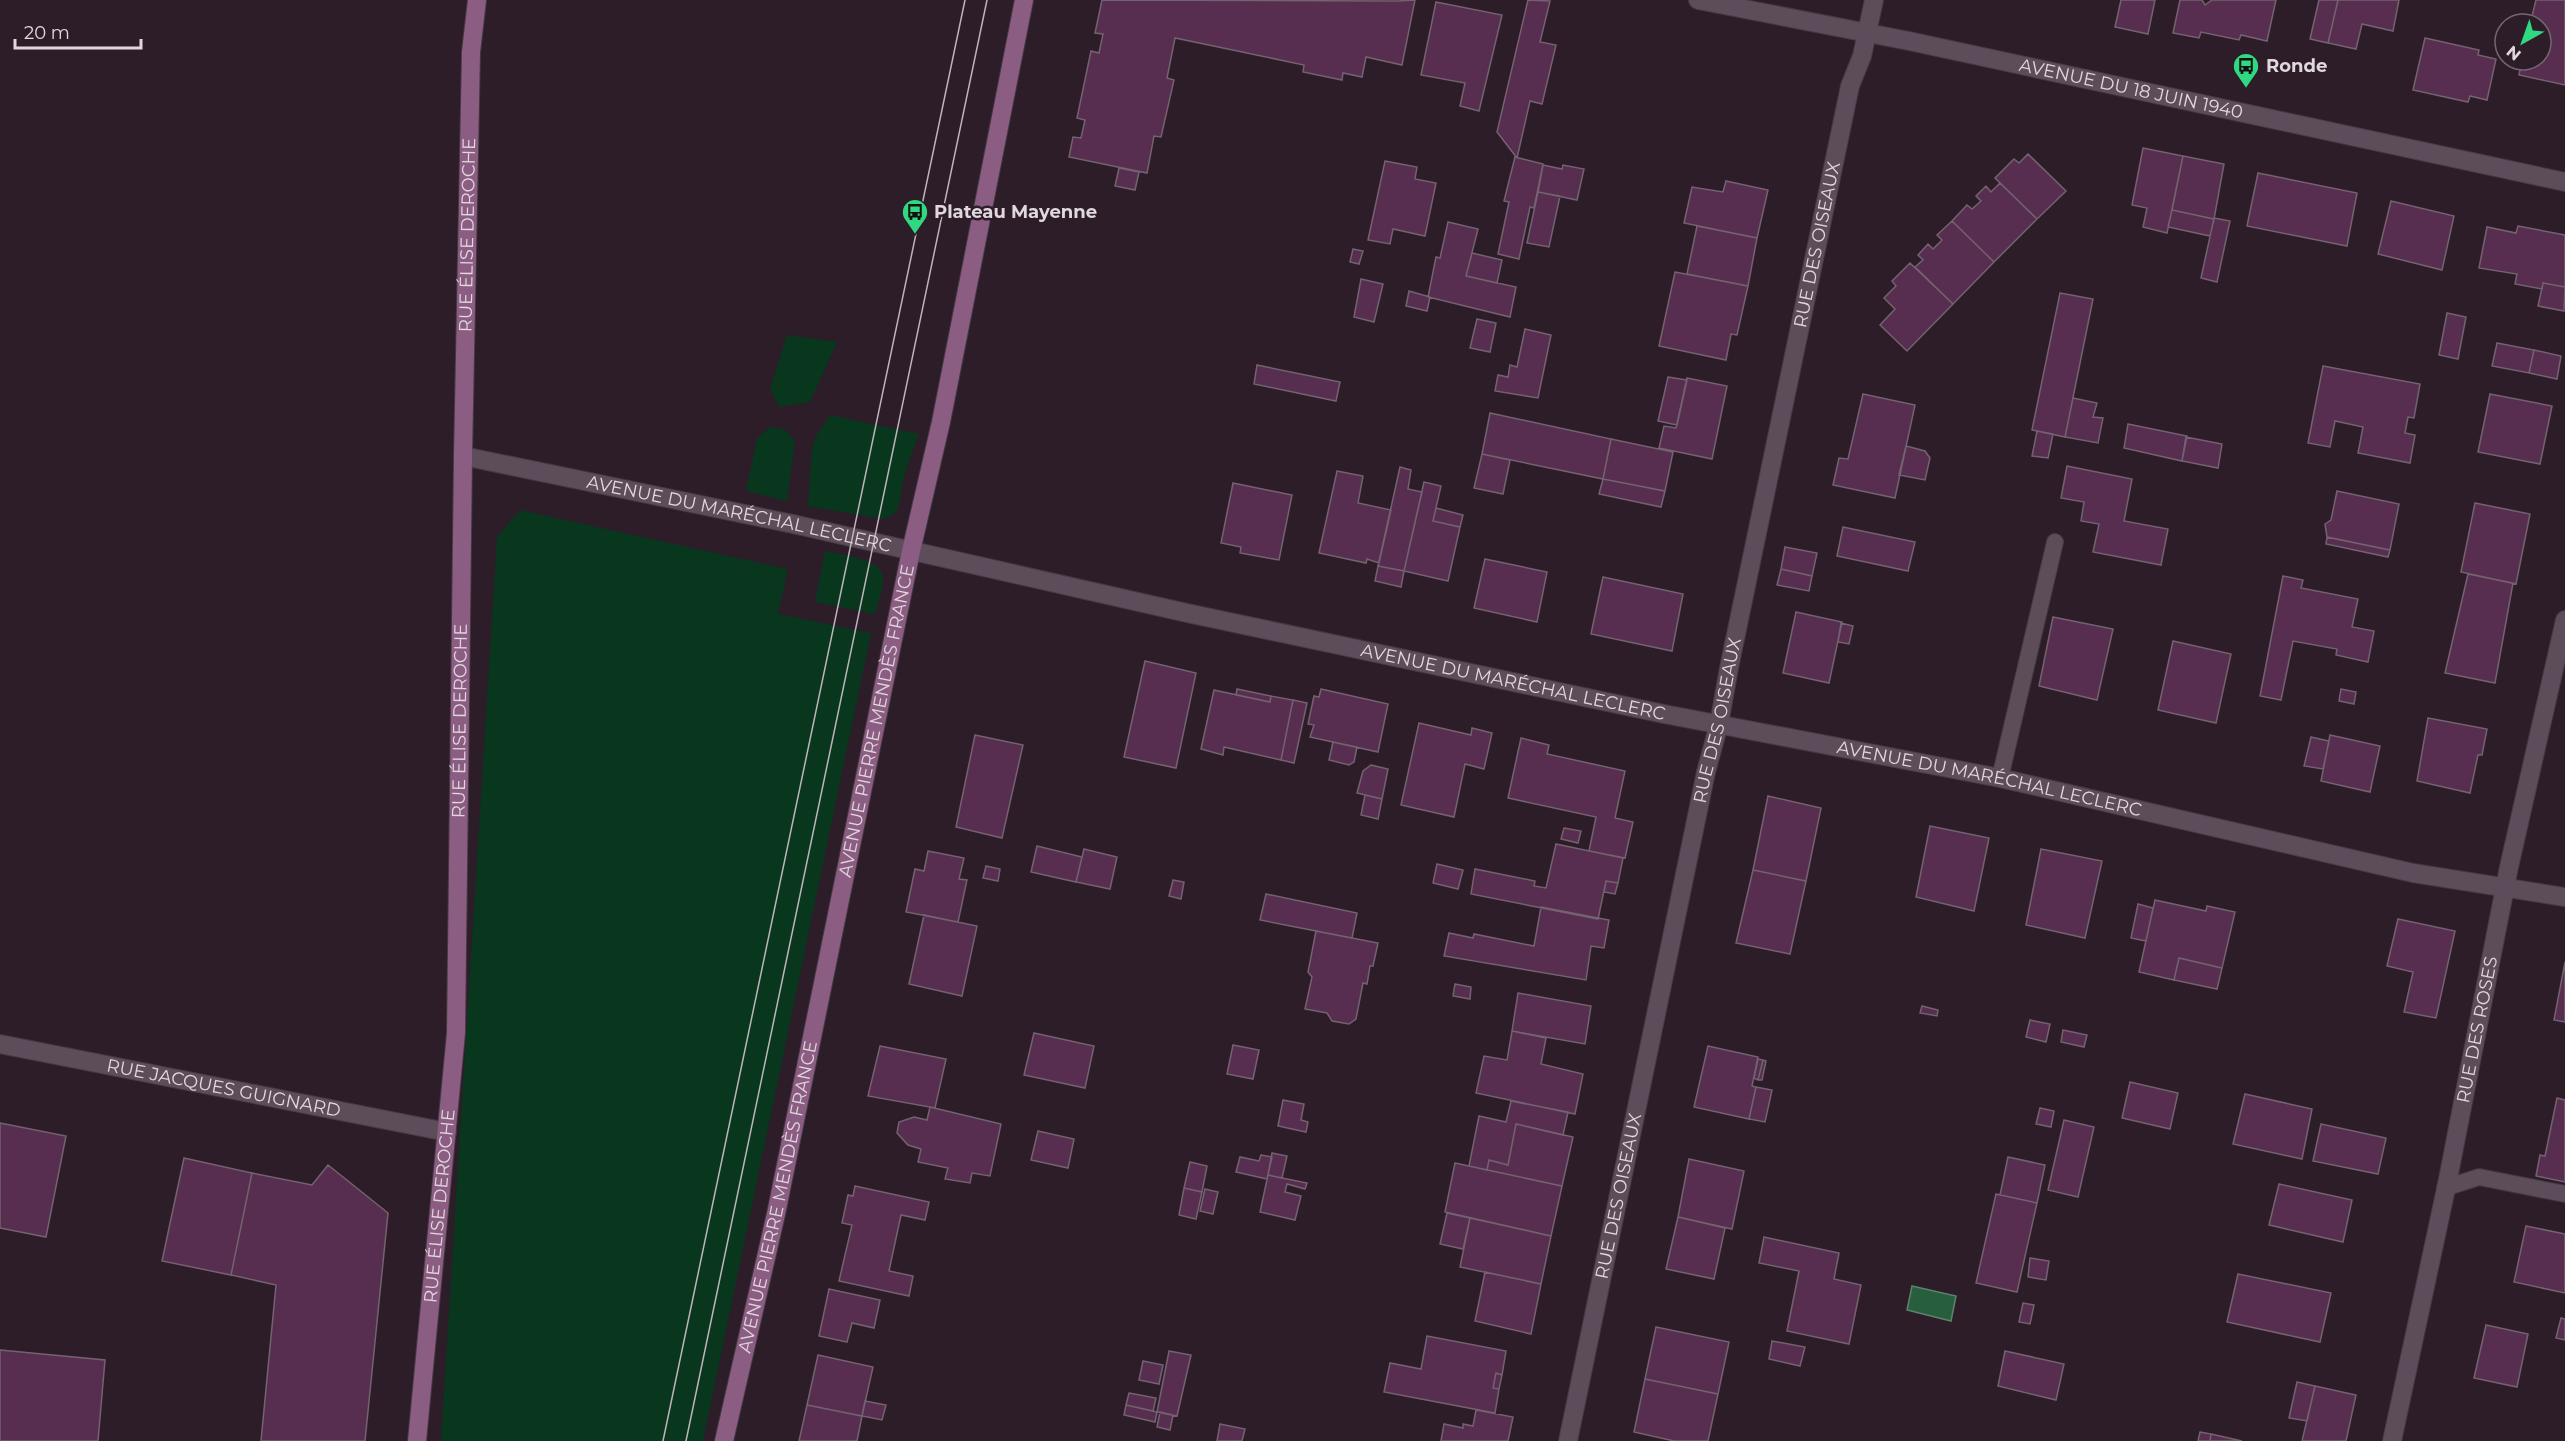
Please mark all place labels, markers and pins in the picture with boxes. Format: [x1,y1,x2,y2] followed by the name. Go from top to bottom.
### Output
[2231,51,2261,89] bus stop icon: Ronde
[2266,55,2327,77] place label: Ronde
[900,197,930,235] bus stop icon: Plateau Mayenne
[934,201,1097,223] place label: Plateau Mayenne

